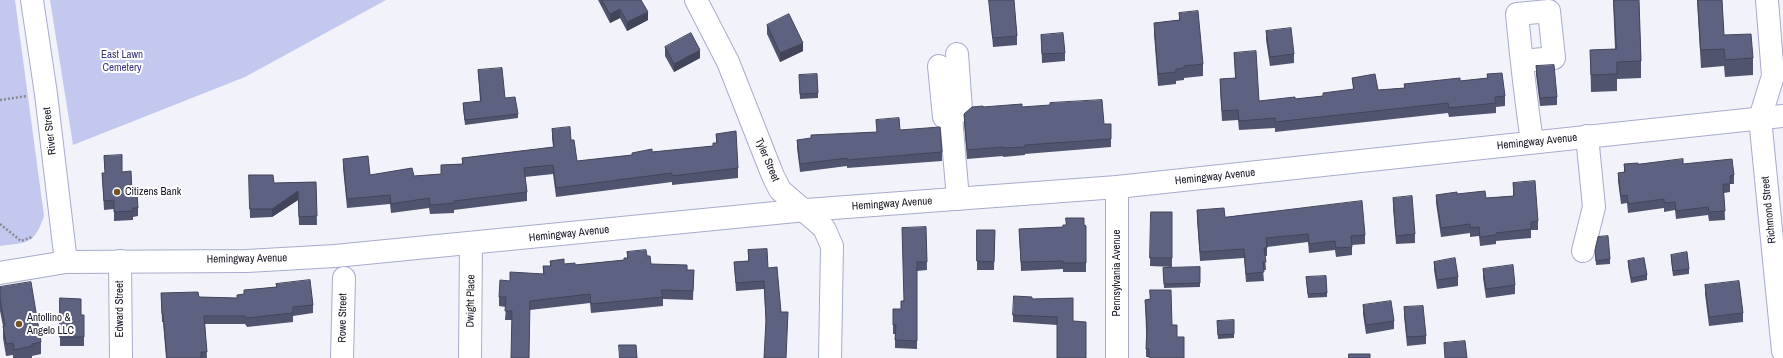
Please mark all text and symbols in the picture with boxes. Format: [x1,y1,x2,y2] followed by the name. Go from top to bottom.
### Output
[101,48,143,74] park label: East Lawn Cemetery
[41,106,59,156] street label: River Street
[1496,131,1578,153] street label: Hemingway Avenue
[752,136,782,184] street label: Tyler Street
[1174,166,1256,188] street label: Hemingway Avenue
[1759,176,1779,244] street label: Richmond Street
[125,185,181,199] place label: Citizens Bank
[112,187,122,197] marker: Citizens Bank
[851,195,933,213] street label: Hemingway Avenue
[528,223,610,245] street label: Hemingway Avenue
[1110,229,1124,317] street label: Pennsylvania Avenue
[207,252,287,266] street label: Hemingway Avenue
[464,274,478,328] street label: Dwight Place
[113,280,127,338] street label: Edward Street
[336,293,350,343] street label: Rowe Street
[27,311,74,337] place label: Antollino & Angelo LLC
[14,319,24,329] marker: Antollino & Angelo LLC

